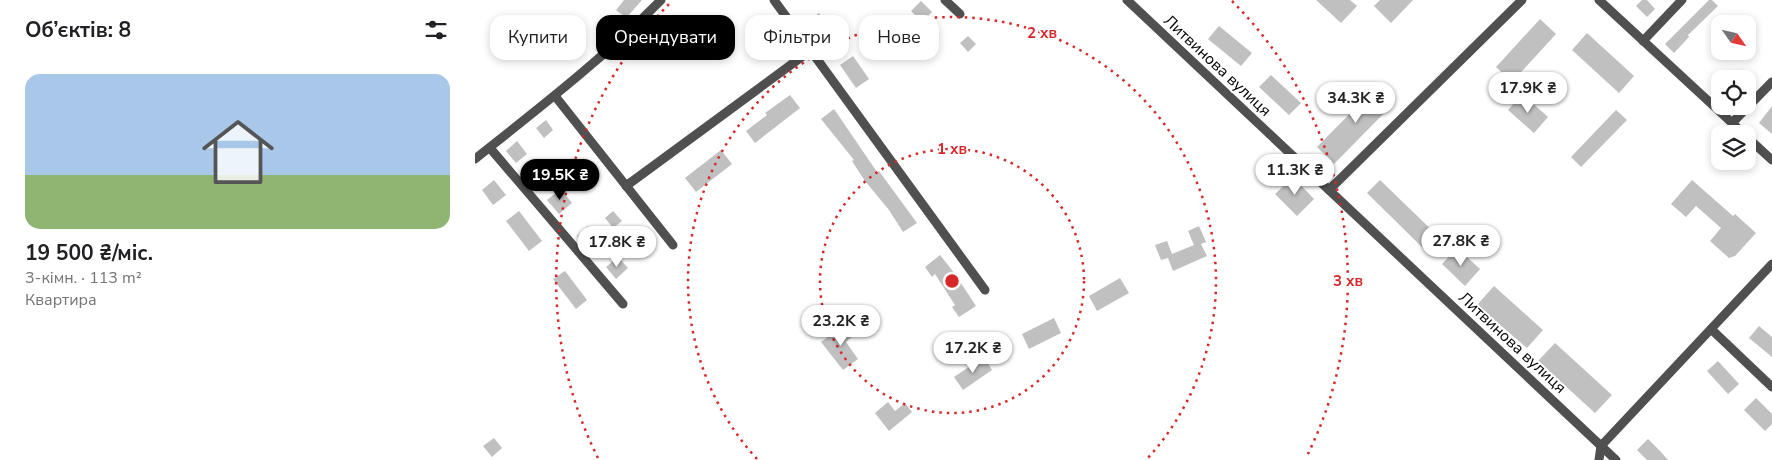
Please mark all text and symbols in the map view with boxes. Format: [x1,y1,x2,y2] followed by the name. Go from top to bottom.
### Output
[1159,10,1276,121] street label: Литвинова вулиця
[490,15,586,60] chip: Купити
[596,15,735,60] chip: Орендувати
[745,15,849,60] chip: Фільтри
[859,15,939,60] chip: Нове
[1711,15,1756,60] north arrow
[1711,15,1756,170] map controls
[25,16,131,44] text: Об’єктів: 8
[422,16,450,44] icon: filters
[1027,23,1057,43] text: 2 хв
[1711,70,1756,115] button: locate
[1482,72,1574,114] pin: 17.9K ₴
[1499,77,1557,99] text: 17.9K ₴
[1310,82,1402,124] pin: 34.3K ₴
[1327,87,1385,109] text: 34.3K ₴
[193,107,283,197] icon: home
[1711,125,1756,170] button: layers
[937,139,967,159] text: 1 хв
[1249,154,1341,196] pin: 11.3K ₴
[514,158,606,201] pin: 19.5K ₴
[1266,159,1324,181] text: 11.3K ₴
[531,164,589,186] text: 19.5K ₴
[1415,224,1507,267] pin: 27.8K ₴
[571,226,663,268] pin: 17.8K ₴
[1432,230,1490,252] text: 27.8K ₴
[588,231,646,253] text: 17.8K ₴
[25,239,153,267] text: 19 500 ₴/міс.
[25,267,142,289] text: 3-кімн. · 113 m²
[1333,271,1363,291] text: 3 хв
[943,272,961,290] centre of rings
[1454,287,1571,398] street label: Литвинова вулиця
[25,289,97,311] text: Квартира
[795,304,887,347] pin: 23.2K ₴
[812,310,870,332] text: 23.2K ₴
[927,332,1019,374] pin: 17.2K ₴
[944,337,1002,359] text: 17.2K ₴

